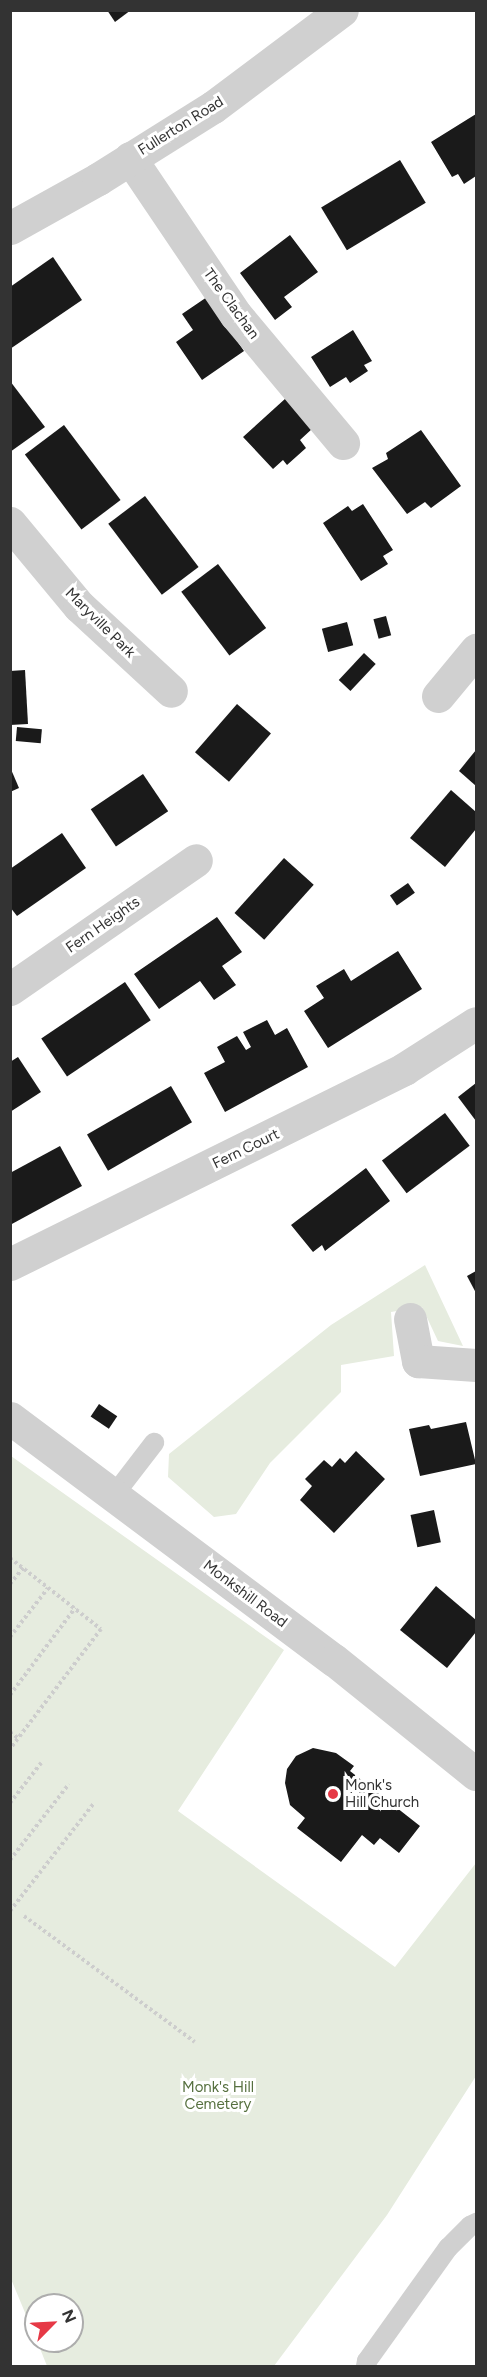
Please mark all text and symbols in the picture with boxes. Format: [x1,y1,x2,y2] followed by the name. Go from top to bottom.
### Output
[135,93,227,159] street label: Fullerton Road
[199,265,263,343] street label: The Clachan
[61,584,139,662] street label: Maryville Park
[63,893,143,957] street label: Fern Heights
[210,1125,282,1173] street label: Fern Court
[199,1557,291,1631] street label: Monkshill Road
[345,1776,419,1811] place label: Monk's Hill Church
[326,1787,340,1801] marker: Monk's Hill Church
[182,2078,254,2113] park label: Monk's Hill Cemetery
[24,2293,84,2353] north arrow
[58,2307,80,2326] text: N

